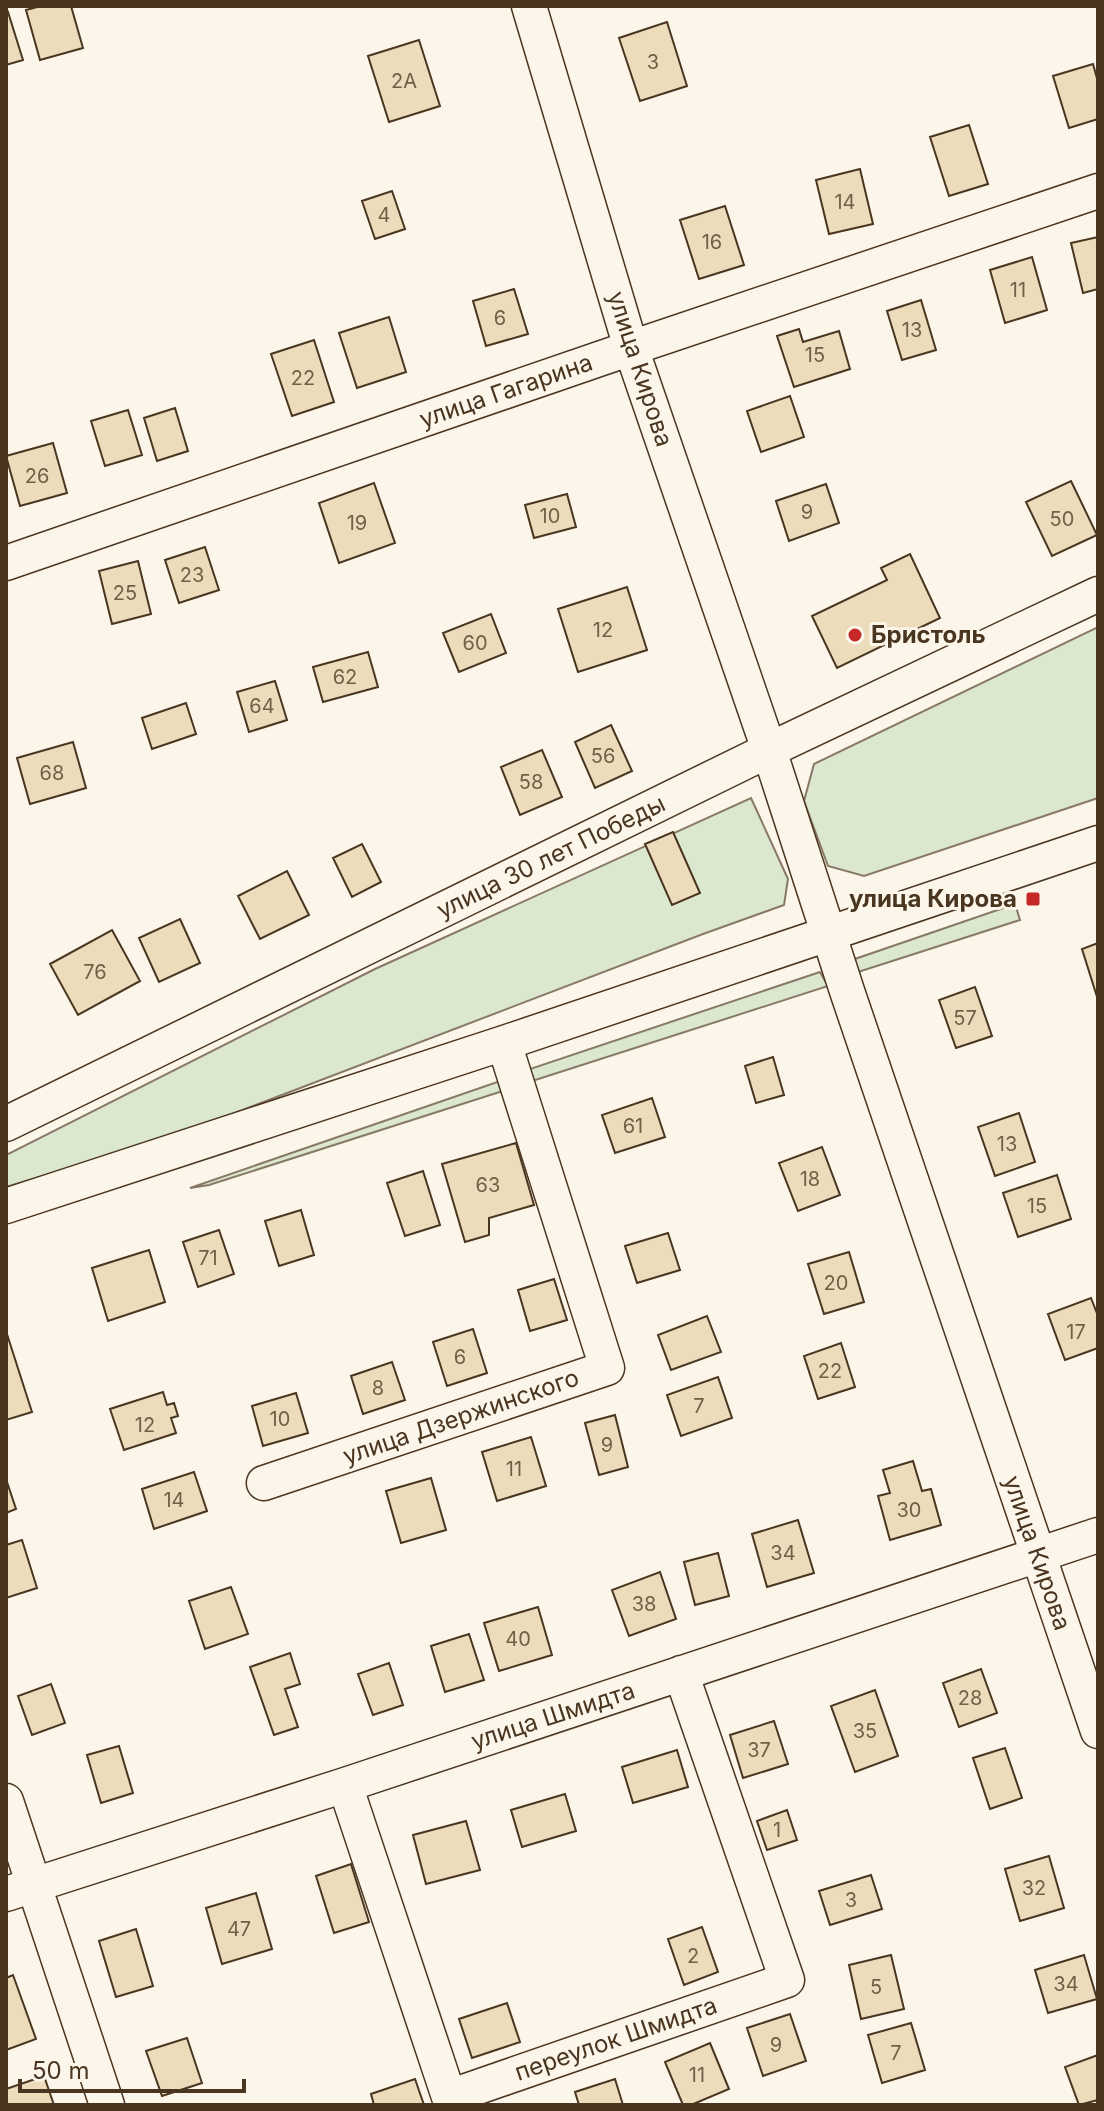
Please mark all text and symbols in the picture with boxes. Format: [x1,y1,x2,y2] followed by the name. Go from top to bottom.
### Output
[647,50,659,74] house number: 3
[391,69,417,93] house number: 2А
[834,190,856,214] house number: 14
[378,203,390,227] house number: 4
[702,230,722,254] house number: 16
[1010,278,1026,302] house number: 11
[602,288,679,450] street label: улица Кирова
[494,306,506,330] house number: 6
[902,318,922,342] house number: 13
[805,343,825,367] house number: 15
[416,347,596,434] street label: улица Гагарина
[291,366,315,390] house number: 22
[25,464,49,488] house number: 26
[801,500,813,524] house number: 9
[540,504,560,528] house number: 10
[1050,507,1074,531] house number: 50
[347,511,367,535] house number: 19
[180,563,204,587] house number: 23
[113,581,137,605] house number: 25
[593,618,613,642] house number: 12
[871,620,986,649] place label: Бристоль
[846,626,864,644] marker: Бристоль
[462,631,488,655] house number: 60
[333,665,357,689] house number: 62
[249,694,275,718] house number: 64
[591,744,615,768] house number: 56
[40,761,64,785] house number: 68
[519,770,543,794] house number: 58
[432,789,670,925] street label: улица 30 лет Победы
[849,884,1017,913] place label: улица Кирова
[1024,890,1042,908] marker: улица Кирова
[83,960,107,984] house number: 76
[953,1006,977,1030] house number: 57
[623,1114,643,1138] house number: 61
[997,1132,1017,1156] house number: 13
[800,1167,820,1191] house number: 18
[476,1173,500,1197] house number: 63
[1027,1194,1047,1218] house number: 15
[198,1246,218,1270] house number: 71
[824,1271,848,1295] house number: 20
[1066,1320,1086,1344] house number: 17
[454,1345,466,1369] house number: 6
[818,1359,842,1383] house number: 22
[339,1363,583,1471] street label: улица Дзержинского
[372,1376,384,1400] house number: 8
[693,1394,705,1418] house number: 7
[270,1407,290,1431] house number: 10
[135,1413,155,1437] house number: 12
[601,1433,613,1457] house number: 9
[506,1457,522,1481] house number: 11
[997,1472,1077,1634] street label: улица Кирова
[163,1488,185,1512] house number: 14
[897,1498,921,1522] house number: 30
[770,1541,796,1565] house number: 34
[632,1592,656,1616] house number: 38
[505,1627,531,1651] house number: 40
[467,1675,638,1756] street label: улица Шмидта
[958,1686,982,1710] house number: 28
[853,1719,877,1743] house number: 35
[747,1738,771,1762] house number: 37
[773,1818,781,1842] house number: 1
[1022,1876,1046,1900] house number: 32
[845,1888,857,1912] house number: 3
[227,1917,251,1941] house number: 47
[687,1944,699,1968] house number: 2
[1053,1972,1079,1996] house number: 34
[870,1975,882,1999] house number: 5
[511,1990,721,2087] street label: переулок Шмидта
[770,2033,782,2057] house number: 9
[890,2041,902,2065] house number: 7
[20,2043,244,2093] scale bar
[32,2056,90,2085] text: 50 m
[689,2063,705,2087] house number: 11

